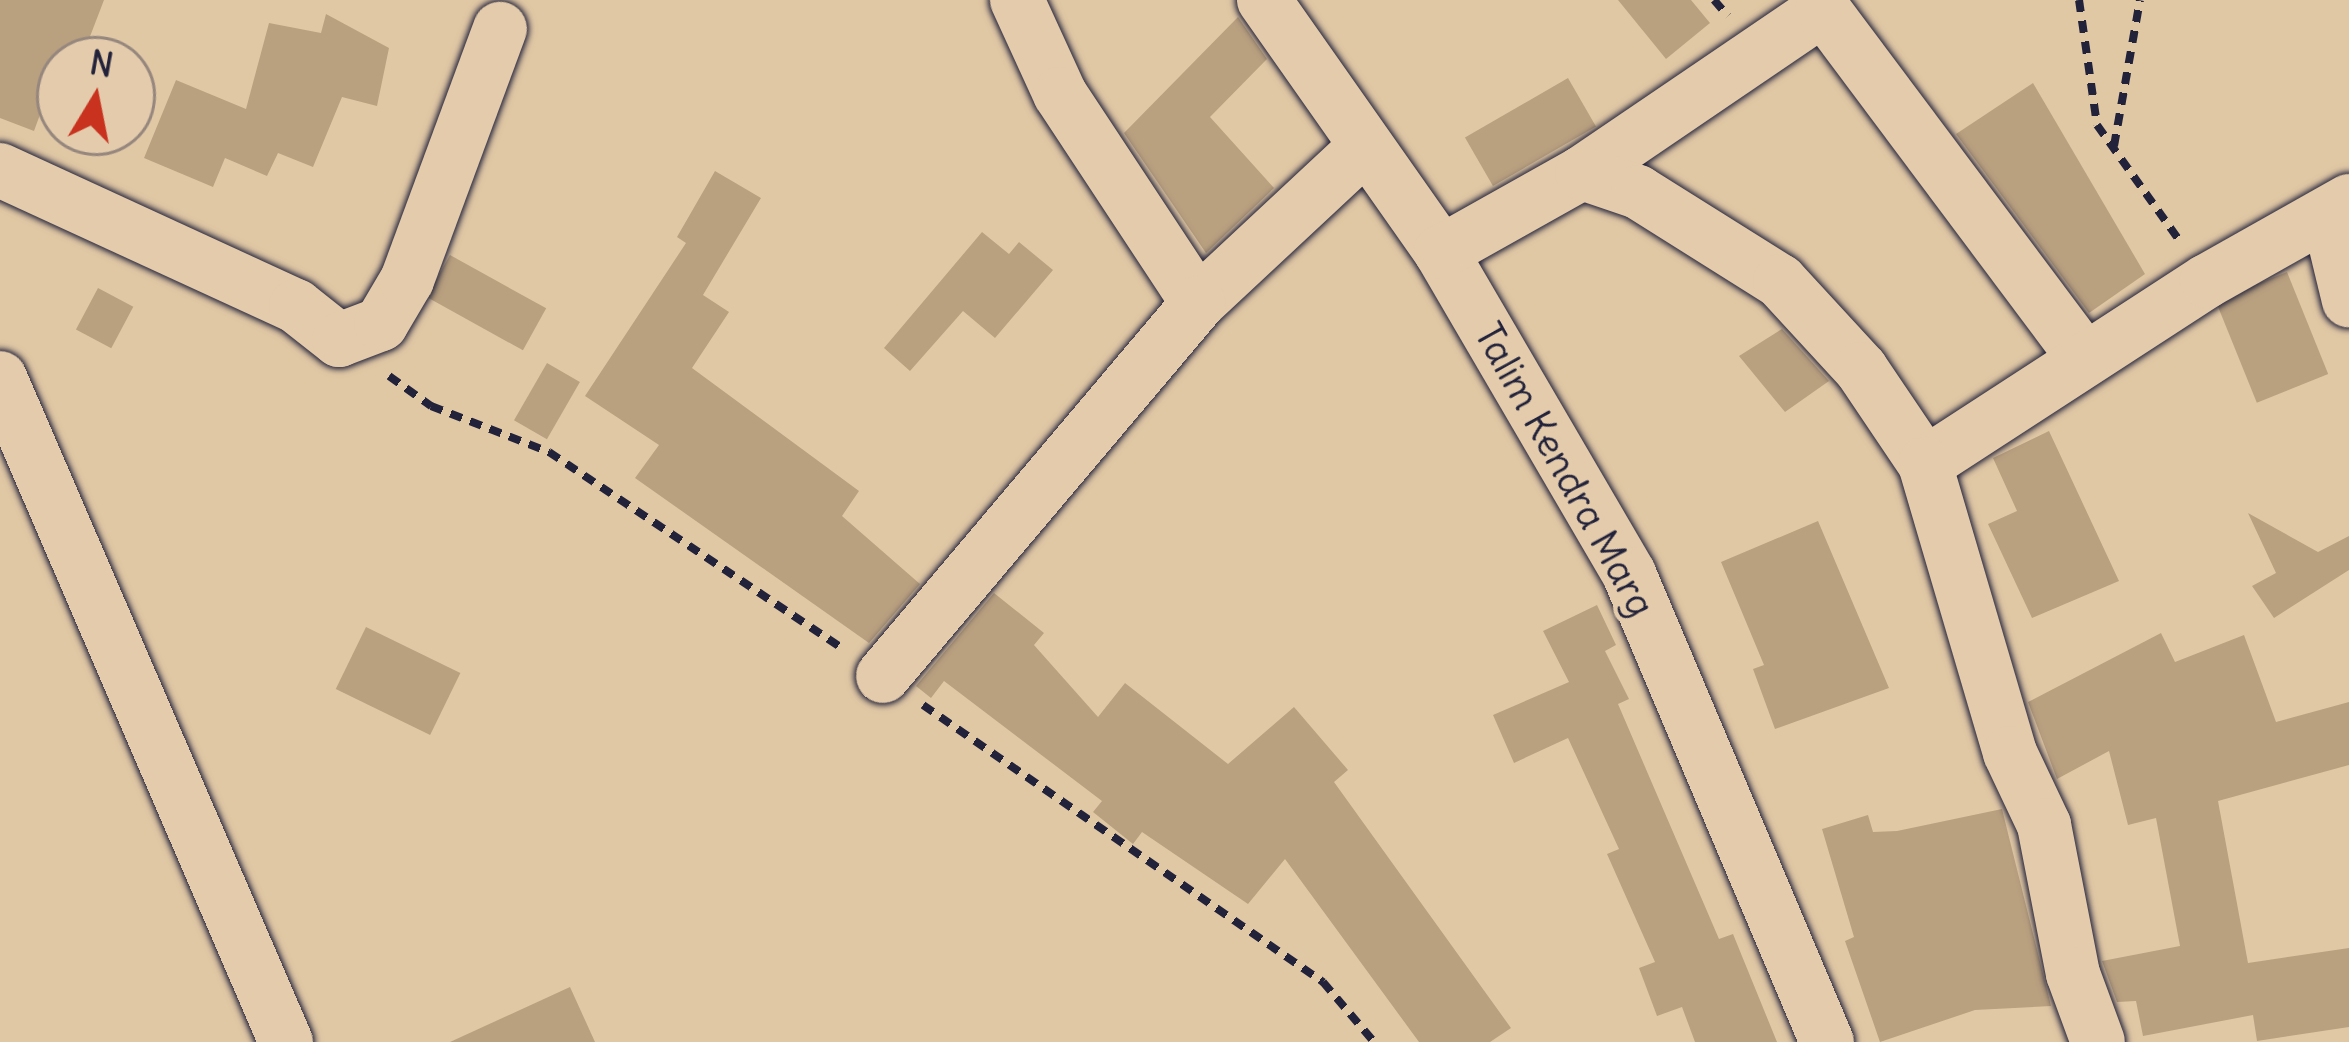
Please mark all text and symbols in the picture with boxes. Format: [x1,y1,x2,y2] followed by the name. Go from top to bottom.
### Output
[36,36,156,156] north arrow
[87,41,117,86] text: N
[1464,315,1664,625] street label: Talim Kendra Marg

